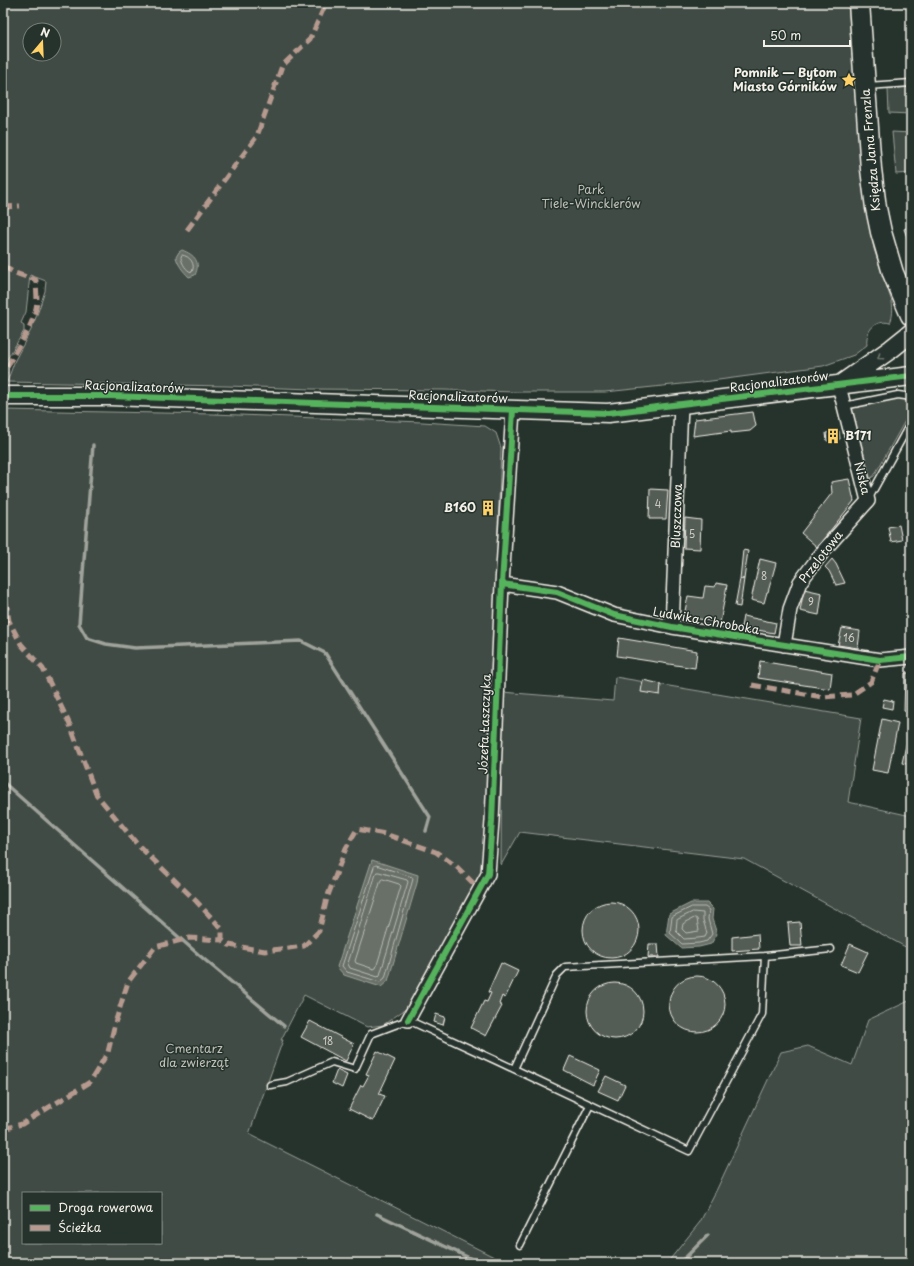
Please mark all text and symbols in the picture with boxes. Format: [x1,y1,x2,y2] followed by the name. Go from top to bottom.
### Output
[22,22,62,62] north arrow
[764,22,850,48] scale bar
[39,23,53,42] text: N
[770,26,801,44] text: 50 m
[733,63,838,95] place label: Pomnik — Bytom Miasto Górników
[840,71,858,89] place icon: Pomnik — Bytom Miasto Górników
[856,88,884,212] street label: Księdza Jana Frenzla
[541,180,641,212] park label: Park Tiele-Wincklerów
[878,352,885,359] one-way arrow
[729,366,830,396] street label: Racjonalizatorów
[84,375,185,397] street label: Racjonalizatorów
[408,385,509,407] street label: Racjonalizatorów
[845,426,871,444] place label: B171
[824,427,842,445] building icon: B171
[850,459,876,497] street label: Niska
[666,483,686,549] street label: Bluszczowa
[655,496,662,511] house number: 4
[444,498,476,516] place label: B160
[479,499,497,517] building icon: B160
[689,526,695,541] house number: 5
[794,526,847,587] street label: Przelotowa
[761,568,767,583] house number: 8
[808,594,814,609] house number: 9
[651,602,761,638] street label: Ludwika Chroboka
[843,630,855,645] house number: 16
[473,673,495,774] street label: Józefa Łaszczyka
[323,1033,333,1048] house number: 18
[159,1039,229,1071] park label: Cmentarz dla zwierząt
[22,1192,162,1244] legend
[58,1198,154,1216] text: Droga rowerowa
[58,1218,102,1236] text: Ścieżka

